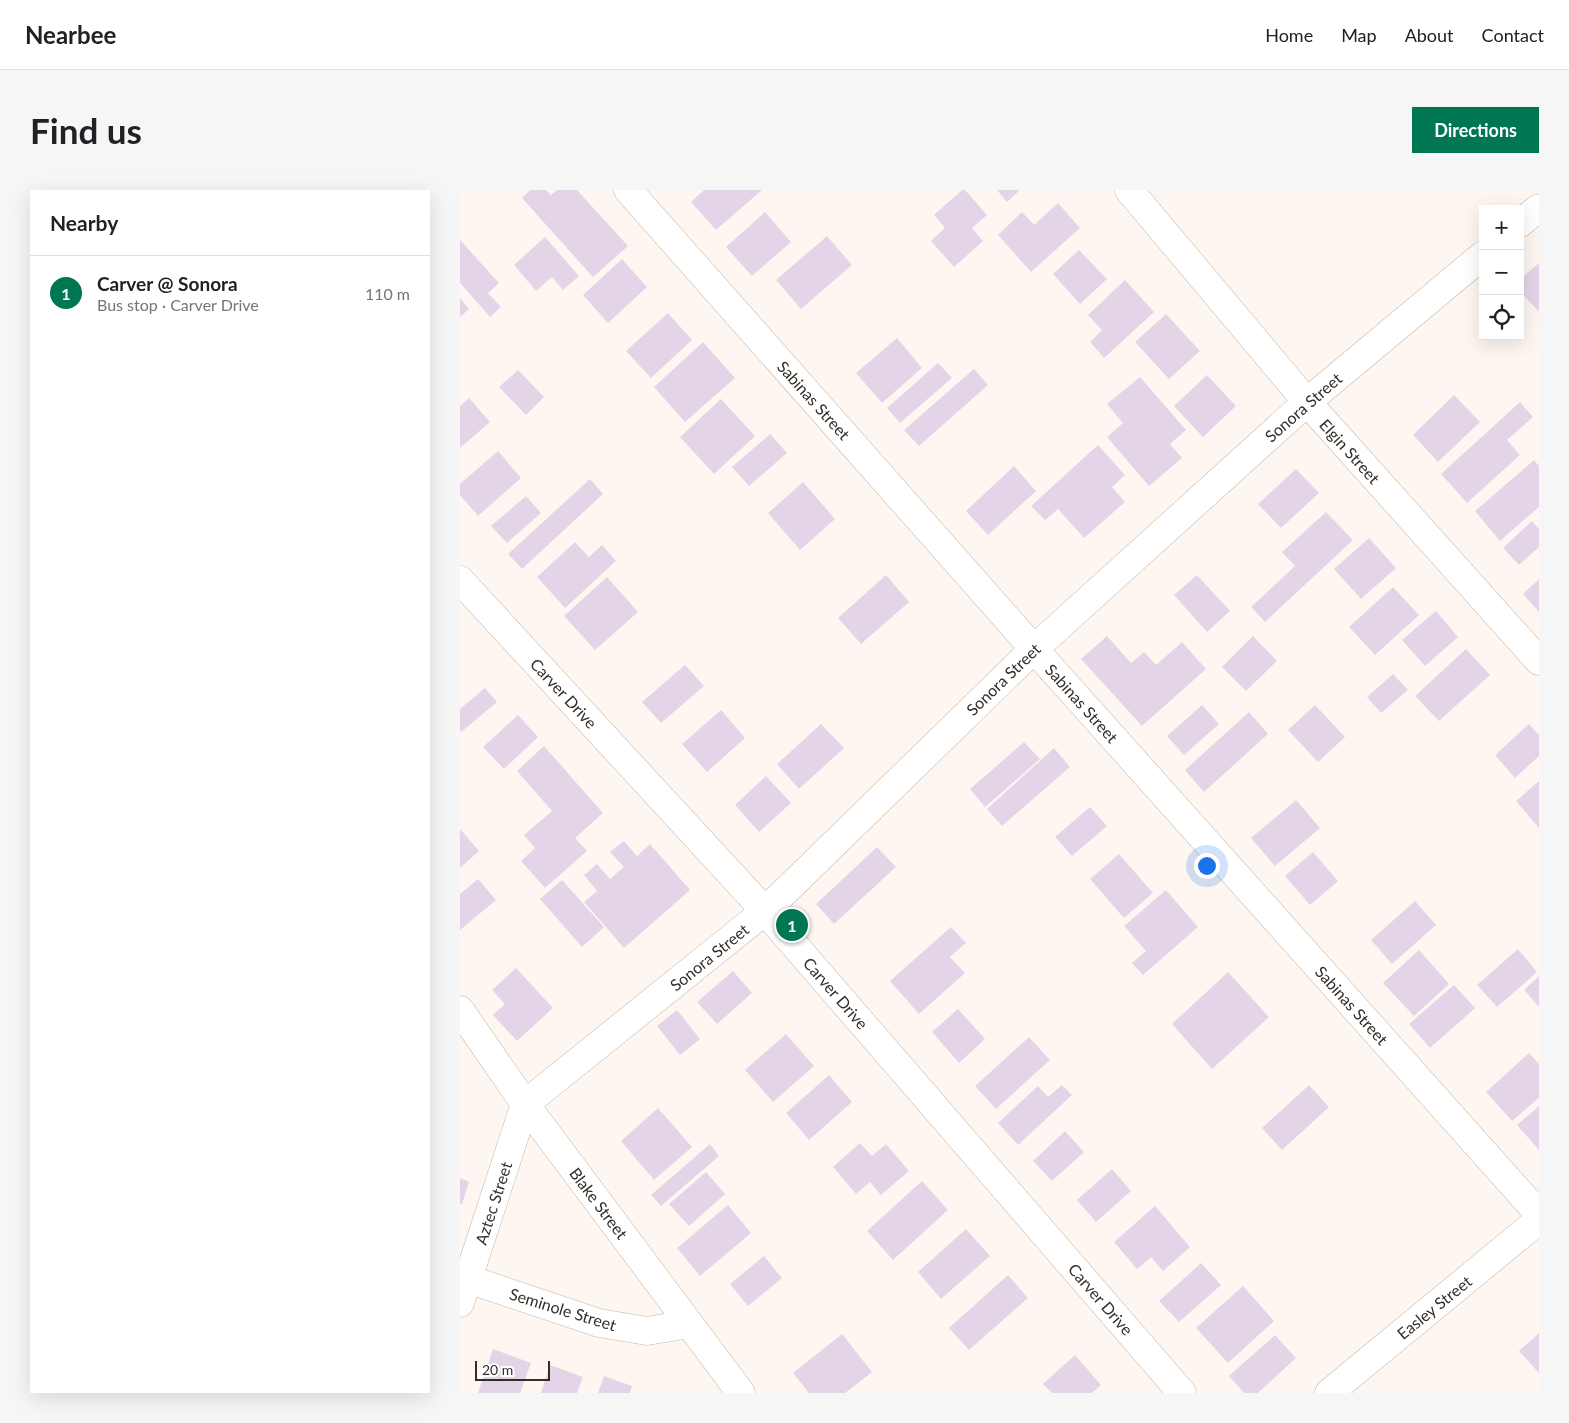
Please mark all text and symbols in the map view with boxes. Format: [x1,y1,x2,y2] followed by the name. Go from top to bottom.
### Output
[25,20,116,49] text: Nearbee
[1265,24,1313,46] text: Home
[1341,24,1377,46] text: Map
[1405,24,1454,46] text: About
[1482,24,1544,46] text: Contact
[1412,107,1539,153] button: Directions
[30,109,142,151] text: Find us
[1479,205,1524,340] map controls
[1479,205,1524,250] button: +
[50,210,118,235] text: Nearby
[1479,250,1524,295] button: −
[97,272,238,295] text: Carver @ Sonora
[61,284,71,303] text: 1
[365,284,410,303] text: 110 m
[97,295,259,314] text: Bus stop · Carver Drive
[1479,295,1524,340] button: locate
[774,357,854,443] street label: Sabinas Street
[1261,368,1345,446] street label: Sonora Street
[1316,415,1384,487] street label: Elgin Street
[962,639,1044,719] street label: Sonora Street
[527,654,601,732] street label: Carver Drive
[1042,660,1122,746] street label: Sabinas Street
[1194,853,1220,879] your location
[776,906,808,944] pin: 1
[666,919,752,994] street label: Sonora Street
[800,953,872,1033] street label: Carver Drive
[1312,962,1392,1048] street label: Sabinas Street
[471,1159,515,1247] street label: Aztec Street
[566,1164,632,1243] street label: Blake Street
[1065,1259,1137,1339] street label: Carver Drive
[1393,1271,1475,1343] street label: Easley Street
[507,1284,619,1334] street label: Seminole Street
[475,1358,550,1381] scale bar
[482,1361,513,1378] text: 20 m

